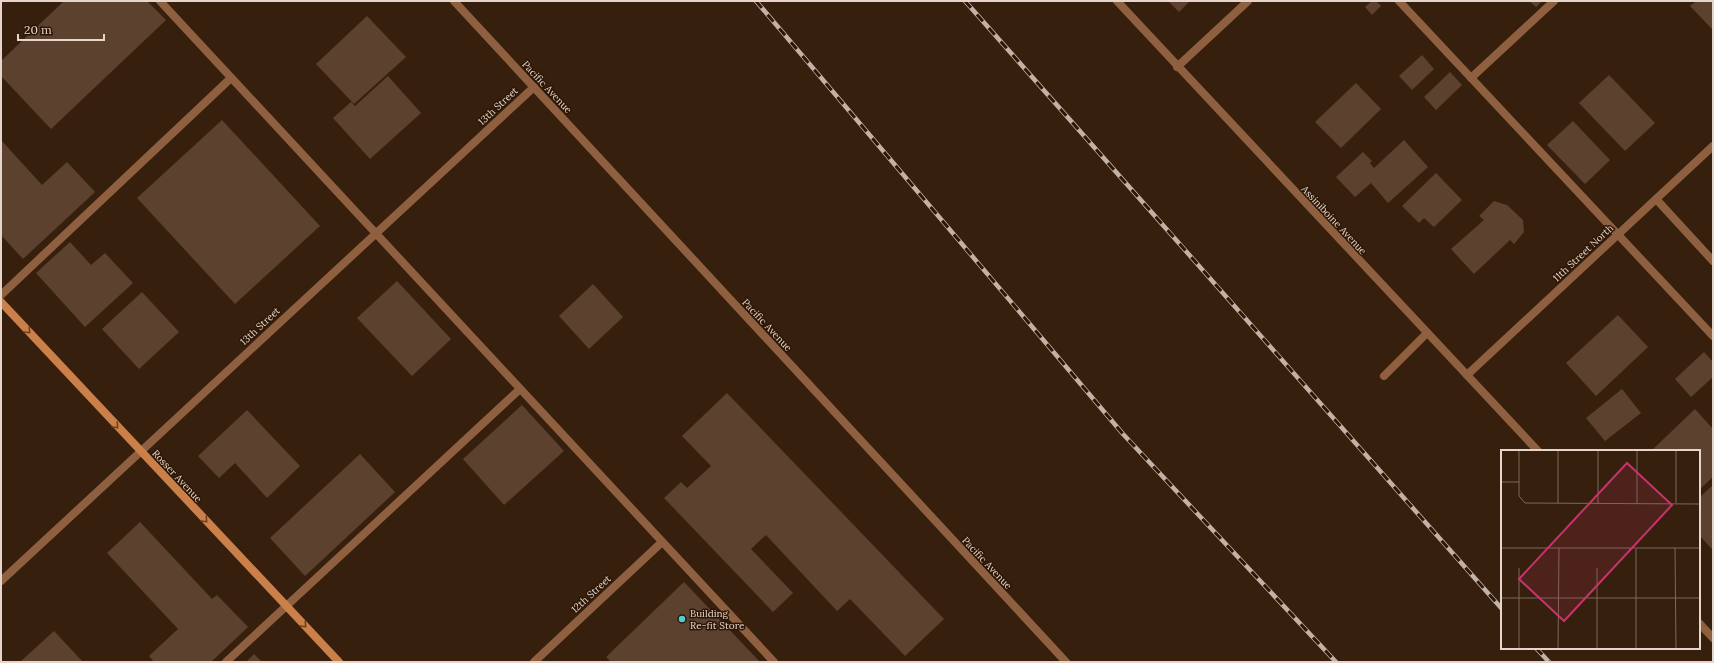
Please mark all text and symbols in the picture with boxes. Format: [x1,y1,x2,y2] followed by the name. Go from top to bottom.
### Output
[18,16,104,42] scale bar
[24,22,52,37] text: 20 m
[519,58,575,117] street label: Pacific Avenue
[475,84,521,128] street label: 13th Street
[1298,182,1370,258] street label: Assiniboine Avenue
[1550,222,1616,284] street label: 11th Street North
[739,296,795,355] street label: Pacific Avenue
[237,304,283,348] street label: 13th Street
[23,326,30,334] one-way arrow
[111,421,119,429] one-way arrow
[149,447,205,506] street label: Rosser Avenue
[1501,450,1700,649] inset map
[201,516,208,523] one-way arrow
[959,534,1015,593] street label: Pacific Avenue
[568,572,614,616] street label: 12th Street
[690,607,745,632] place label: Building Re-fit Store
[677,614,687,624] marker: Building Re-fit Store
[299,620,307,628] one-way arrow

